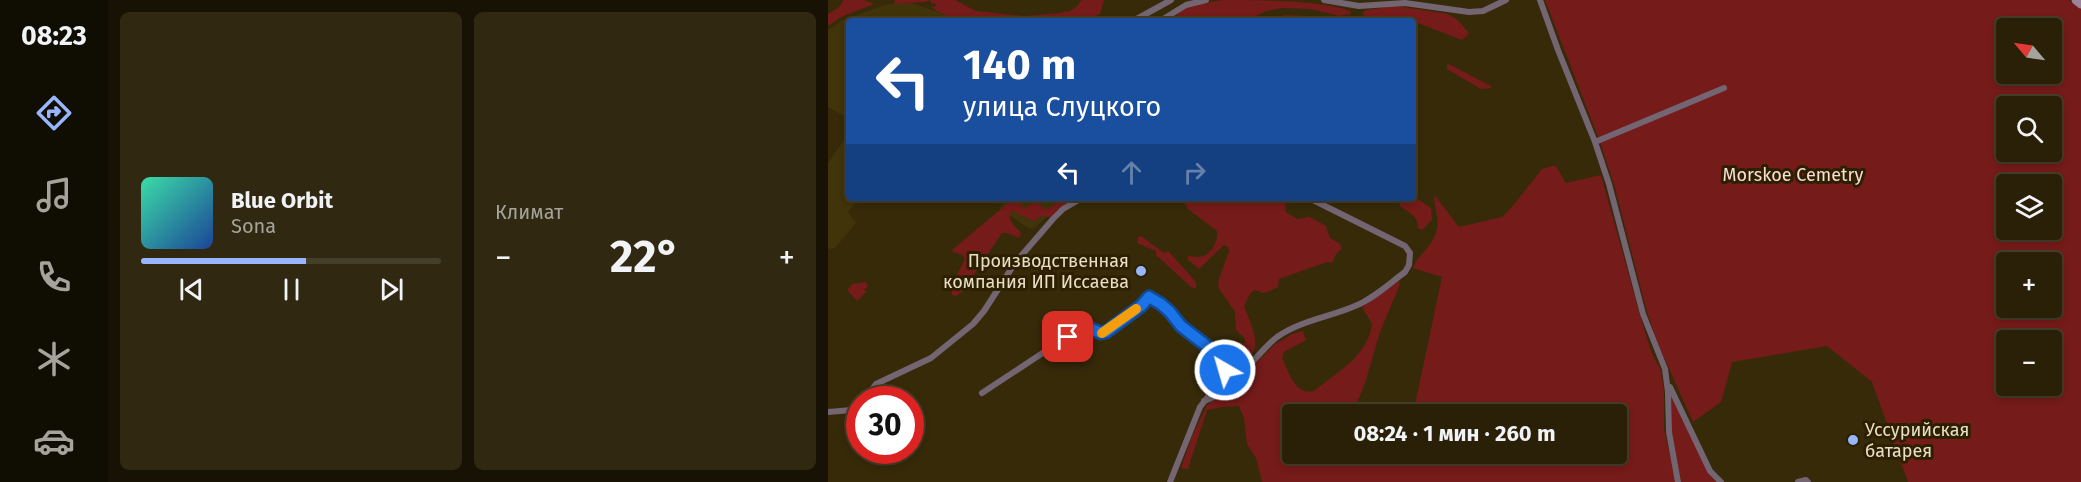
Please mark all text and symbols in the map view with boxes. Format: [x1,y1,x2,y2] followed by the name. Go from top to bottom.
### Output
[1996,18,2062,84] north arrow
[1996,18,2062,396] map controls
[21,20,87,52] text: 08:23
[963,40,1076,90] text: 140 m
[864,42,942,120] icon: left
[963,91,1161,123] text: улица Слуцкого
[33,92,75,134] icon: directions
[1996,96,2062,162] button: search
[1052,156,1085,189] icon: left
[1115,156,1148,189] icon: ahead
[1178,156,1211,189] icon: right
[1723,164,1864,186] park label: Morskoe Cemetry
[33,174,75,216] icon: music
[1996,174,2062,240] button: layers
[231,187,333,214] text: Blue Orbit
[495,200,563,224] text: Климат
[231,214,276,238] text: Sona
[610,230,680,284] text: 22°
[495,238,512,278] text: −
[779,238,795,278] text: +
[943,250,1129,293] place label: Производственная компания ИП Иссаева
[1996,252,2062,318] button: +
[33,256,75,298] icon: phone
[1134,264,1148,278] marker: Производственная компания ИП Иссаева
[175,273,208,306] icon: previous
[275,273,308,306] icon: pause
[375,273,408,306] icon: next
[1042,311,1093,362] pin
[1051,320,1084,353] icon: arrive
[1996,330,2062,396] button: −
[33,338,75,380] icon: climate
[1193,338,1257,402] position arrow
[846,386,924,464] speed limit sign: 30
[1865,419,1969,462] place label: Уссурийская батарея
[33,420,75,462] icon: car
[1353,420,1556,447] text: 08:24 · 1 мин · 260 m
[1846,433,1860,447] marker: Уссурийская батарея

